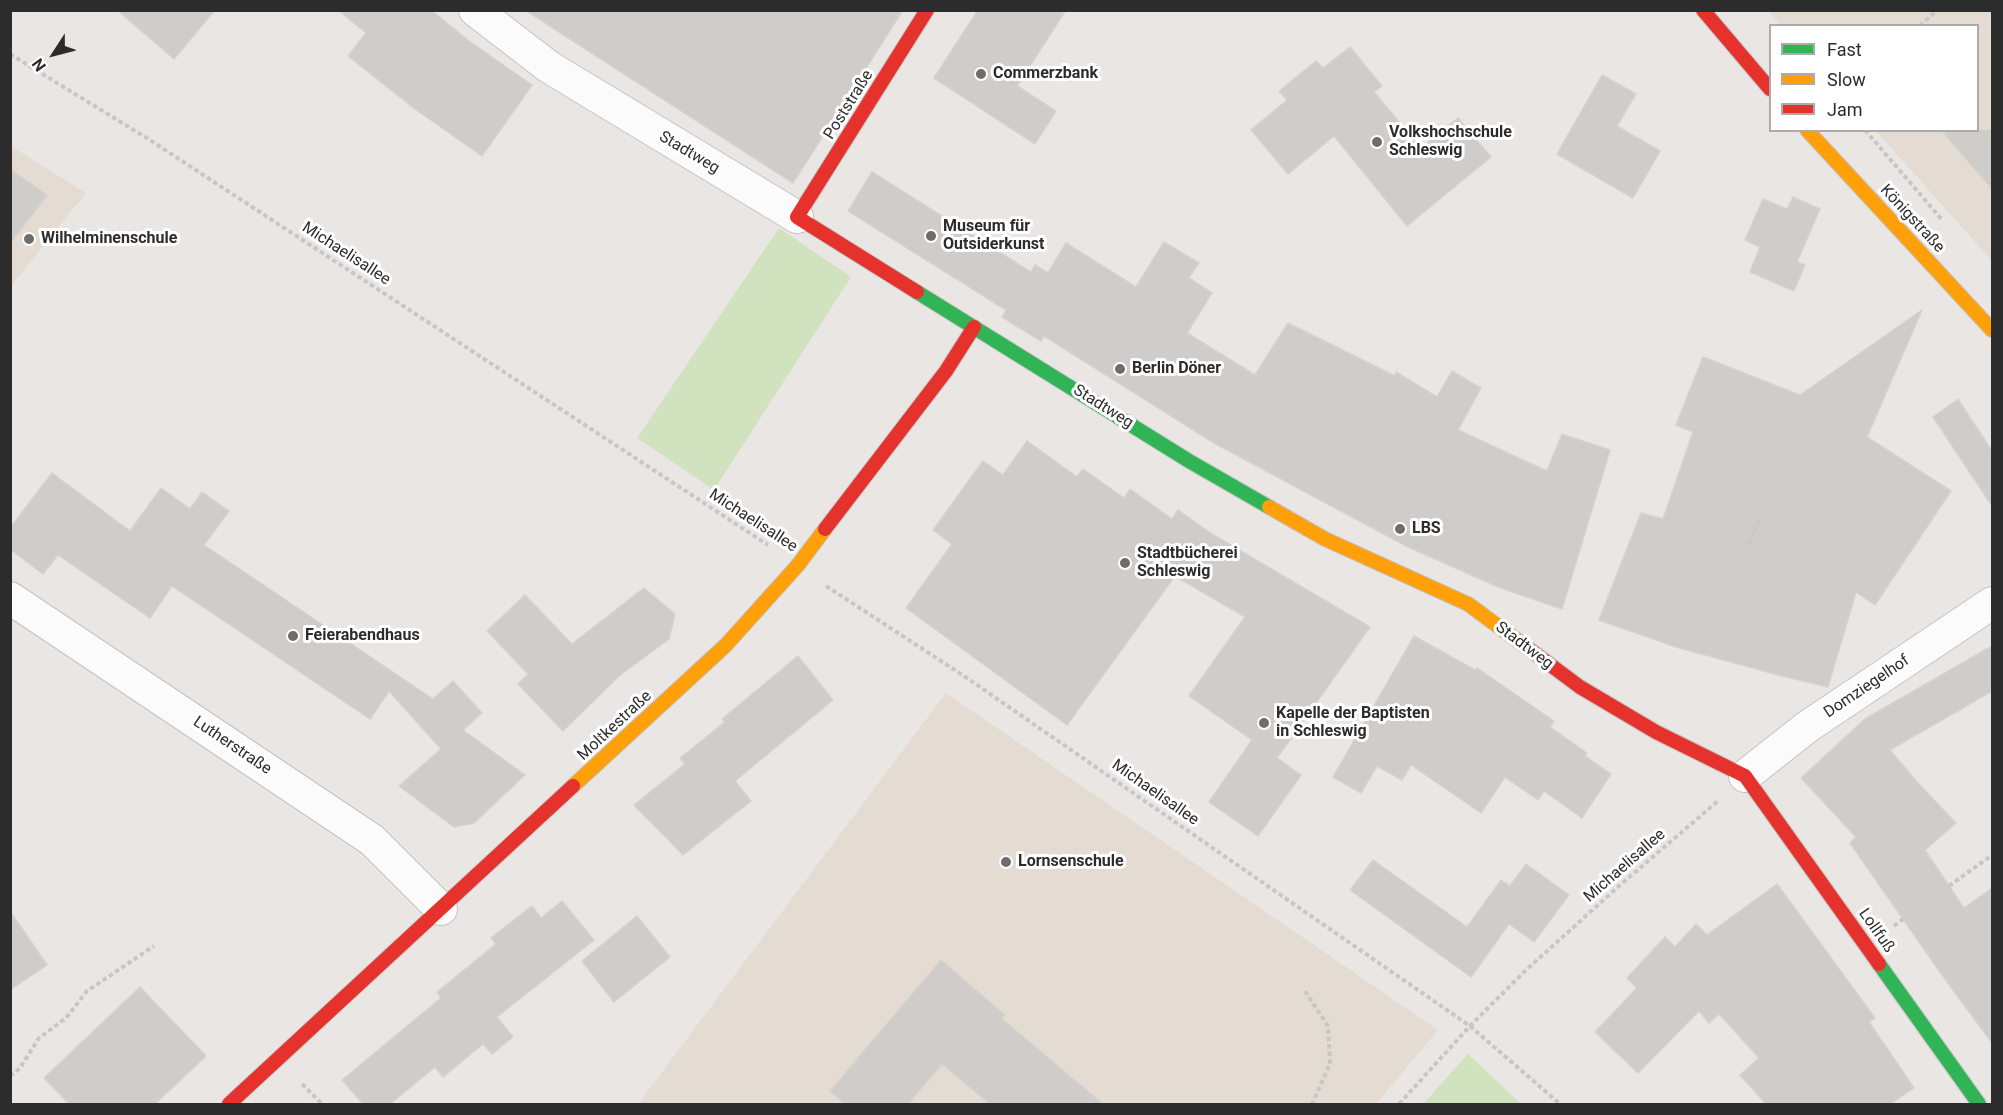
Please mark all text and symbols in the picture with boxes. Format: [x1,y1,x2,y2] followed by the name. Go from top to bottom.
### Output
[24,24,84,84] north arrow
[1769,24,1979,132] legend
[1827,39,1862,60] text: Fast
[28,55,50,75] text: N
[993,64,1098,84] place label: Commerzbank
[820,67,878,143] street label: Poststraße
[974,67,988,81] marker: Commerzbank
[1827,69,1866,90] text: Slow
[1827,99,1863,120] text: Jam
[1389,123,1512,161] place label: Volkshochschule Schleswig
[655,127,723,179] street label: Stadtweg
[1370,135,1384,149] marker: Volkshochschule Schleswig
[1876,181,1948,257] street label: Königstraße
[943,217,1044,255] place label: Museum für Outsiderkunst
[298,218,394,290] street label: Michaelisallee
[41,229,177,249] place label: Wilhelminenschule
[924,229,938,243] marker: Museum für Outsiderkunst
[22,232,36,246] marker: Wilhelminenschule
[1132,359,1221,379] place label: Berlin Döner
[1113,362,1127,376] marker: Berlin Döner
[1069,381,1137,433] street label: Stadtweg
[705,485,801,557] street label: Michaelisallee
[1412,519,1441,539] place label: LBS
[1393,522,1407,536] marker: LBS
[1137,544,1238,582] place label: Stadtbücherei Schleswig
[1118,556,1132,570] marker: Stadtbücherei Schleswig
[1491,618,1557,674] street label: Stadtweg
[305,626,420,646] place label: Feierabendhaus
[286,629,300,643] marker: Feierabendhaus
[1821,651,1913,723] street label: Domziegelhof
[574,687,656,765] street label: Moltkestraße
[1276,704,1430,742] place label: Kapelle der Baptisten in Schleswig
[189,713,275,779] street label: Lutherstraße
[1257,716,1271,730] marker: Kapelle der Baptisten in Schleswig
[1108,756,1202,830] street label: Michaelisallee
[1580,825,1670,907] street label: Michaelisallee
[1018,852,1124,872] place label: Lornsenschule
[999,855,1013,869] marker: Lornsenschule
[1854,905,1898,957] street label: Lollfuß

